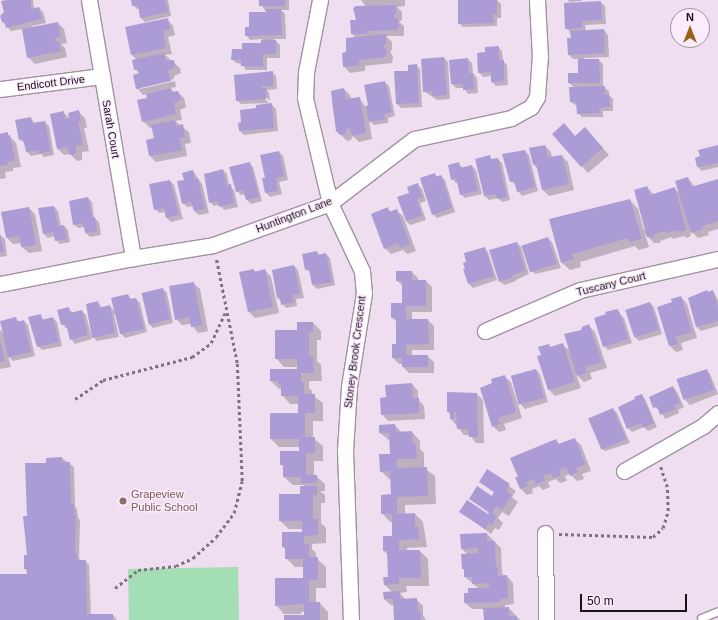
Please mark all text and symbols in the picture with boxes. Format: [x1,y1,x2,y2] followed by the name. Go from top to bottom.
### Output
[670,8,710,48] north arrow
[686,11,694,23] text: N
[16,72,86,94] street label: Endicott Drive
[99,99,123,159] street label: Sarah Court
[254,194,334,236] street label: Huntington Lane
[575,269,647,299] street label: Tuscany Court
[342,295,368,409] street label: Stoney Brook Crescent
[131,488,198,514] place label: Grapeview Public School
[118,496,128,506] marker: Grapeview Public School
[582,586,689,612] scale bar
[587,594,614,608] text: 50 m

